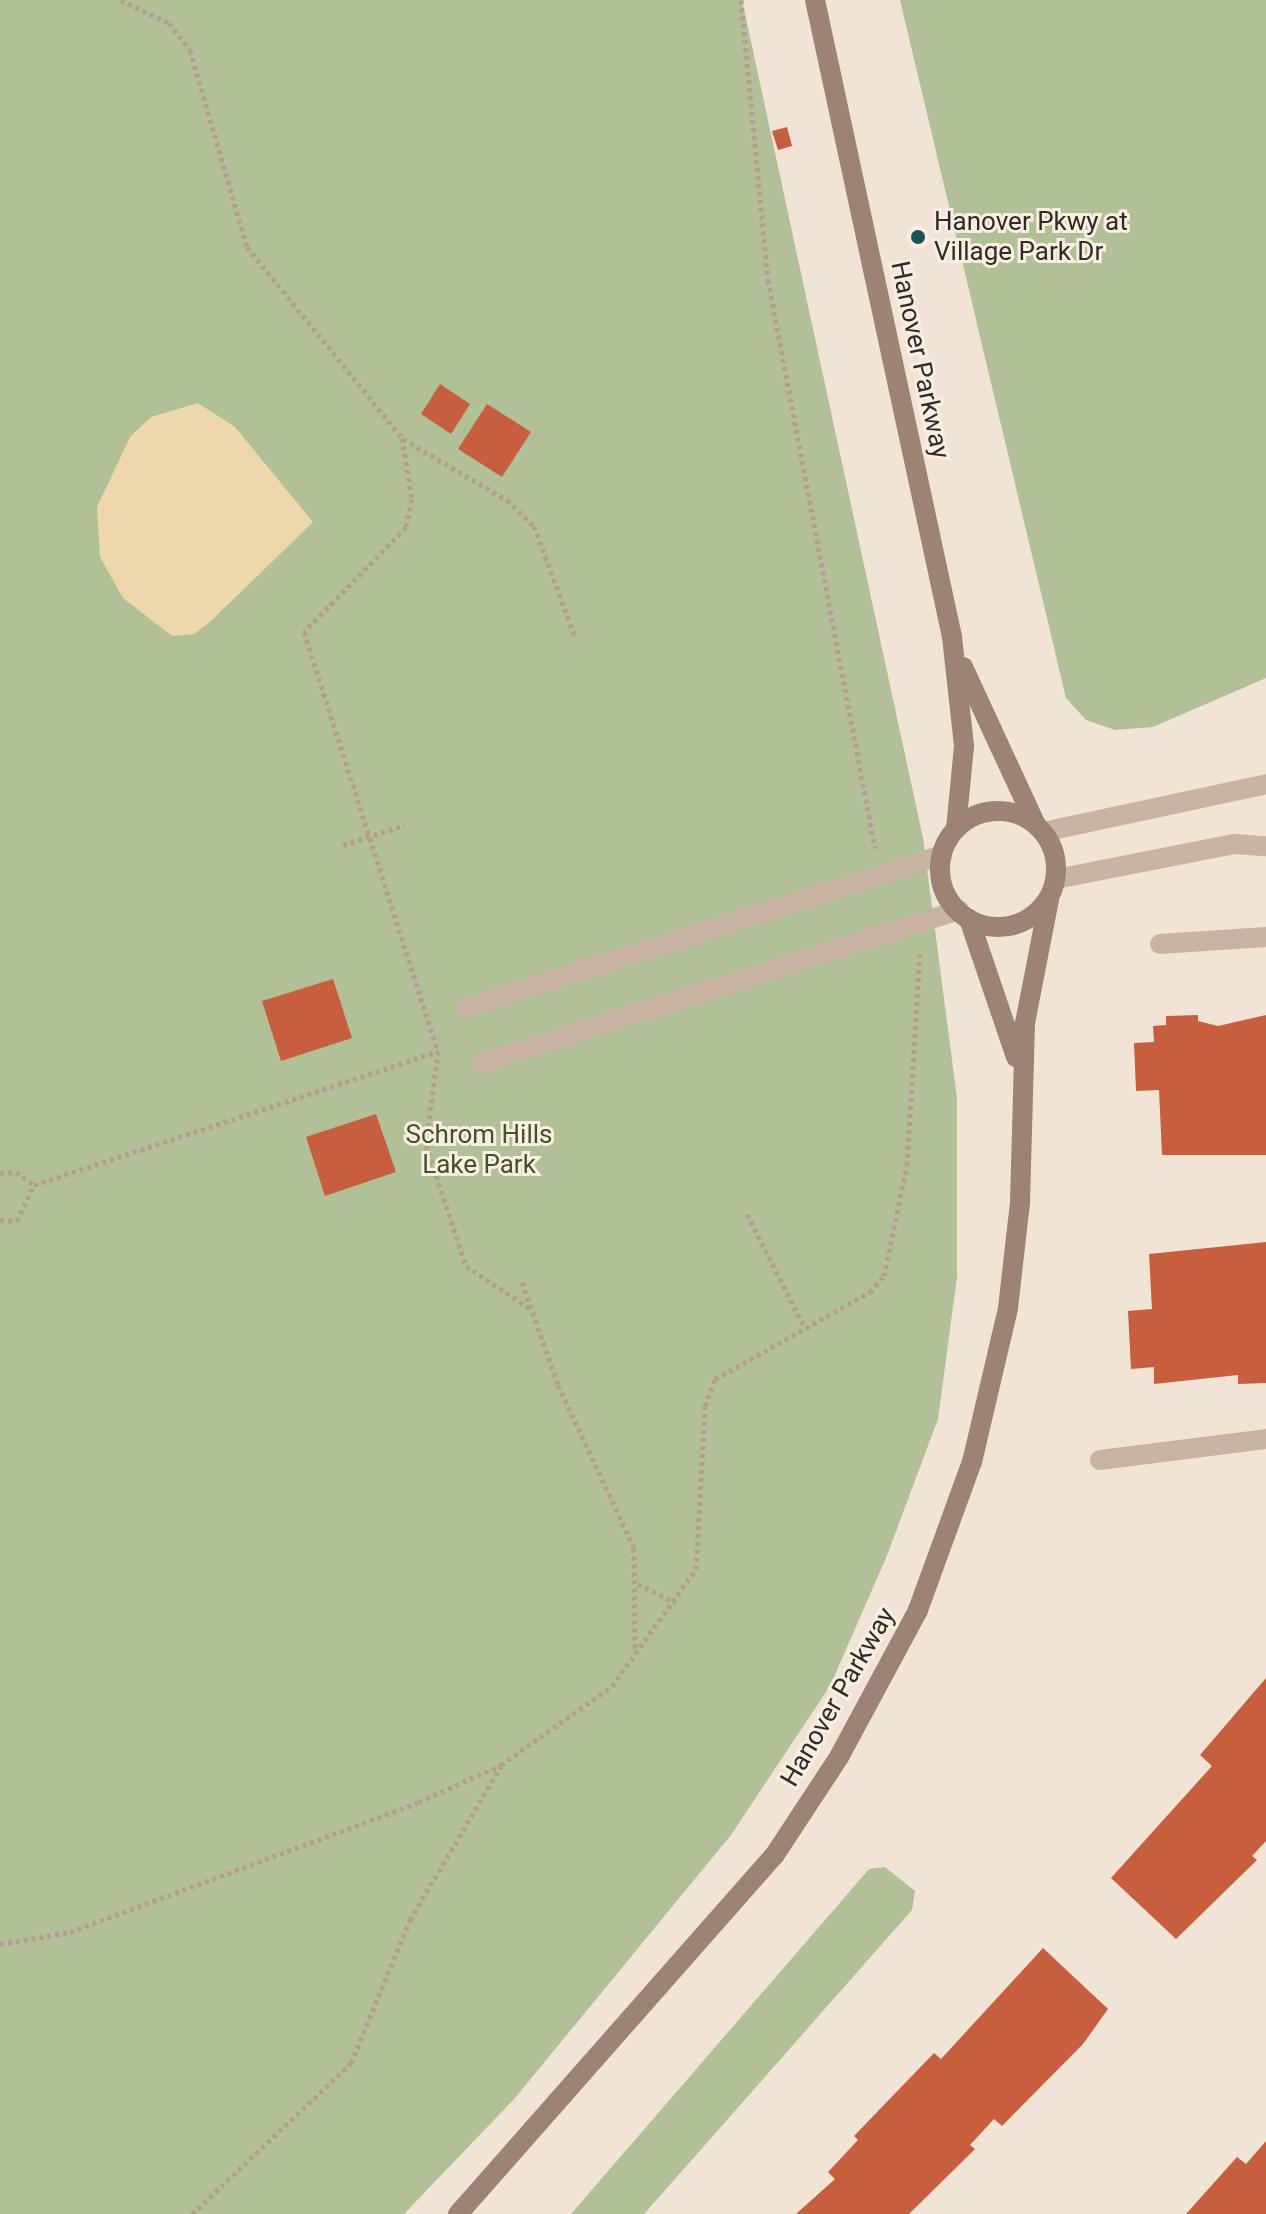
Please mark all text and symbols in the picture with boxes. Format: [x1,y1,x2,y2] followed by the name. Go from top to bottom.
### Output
[934,206,1128,268] place label: Hanover Pkwy at Village Park Dr
[909,228,927,246] marker: Hanover Pkwy at Village Park Dr
[884,258,956,462] street label: Hanover Parkway
[406,1119,552,1180] park label: Schrom Hills Lake Park
[774,1602,902,1792] street label: Hanover Parkway

